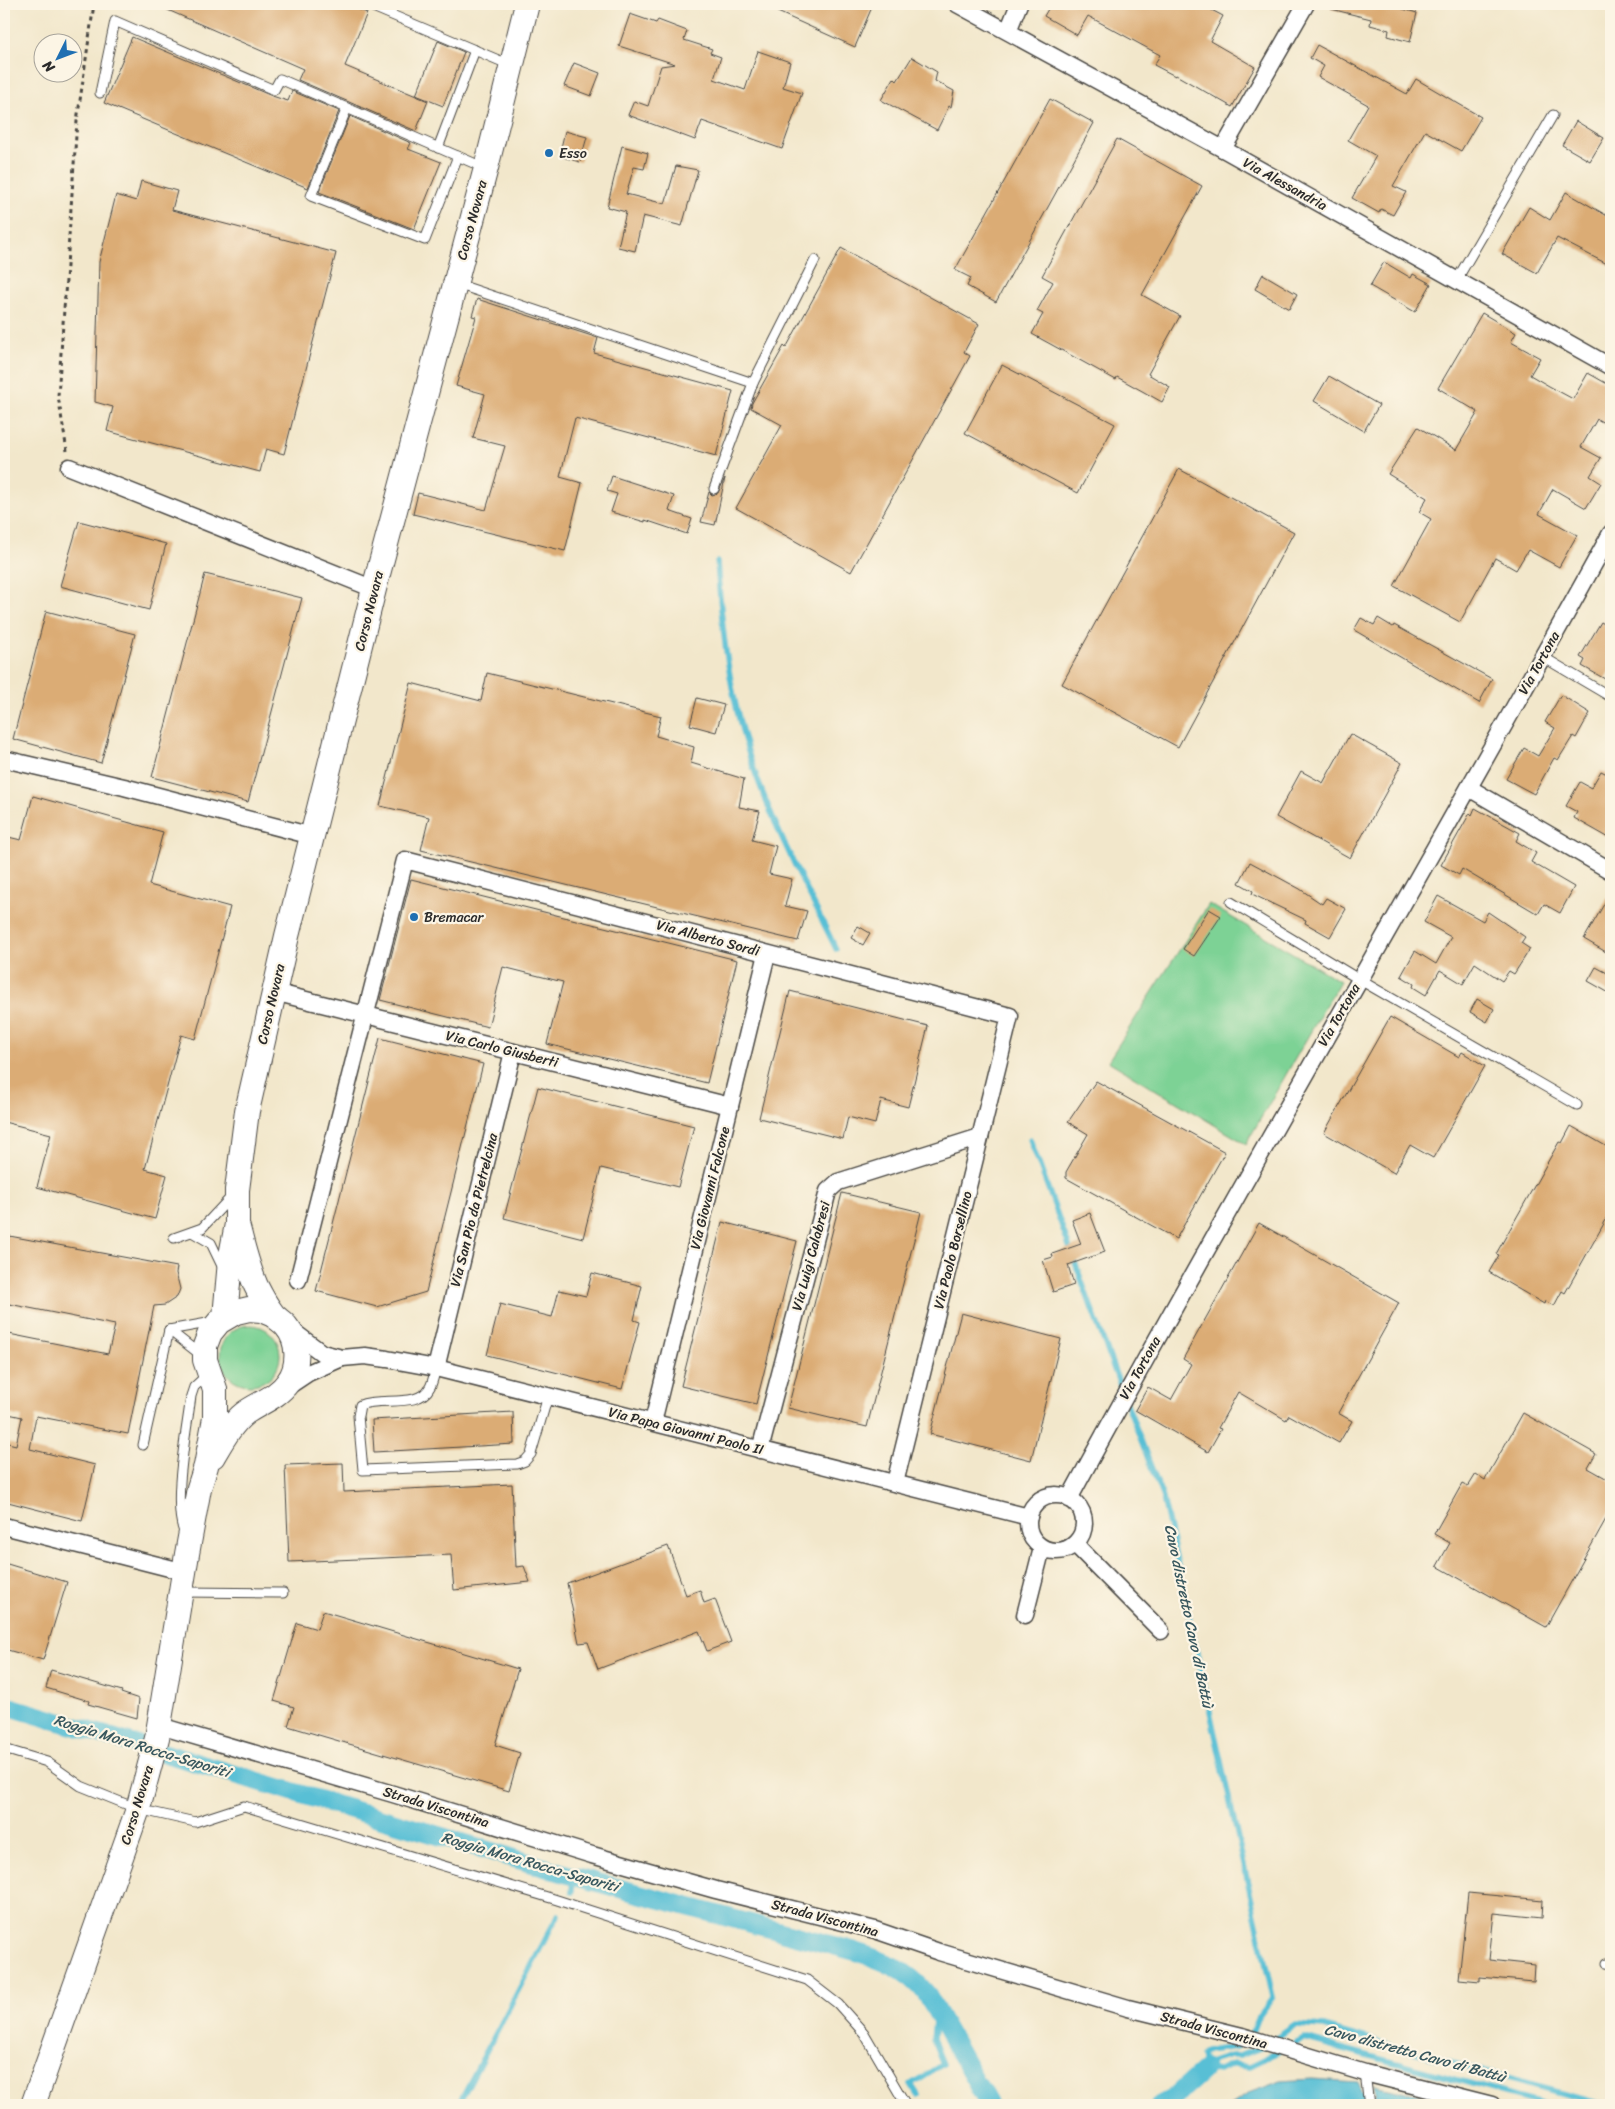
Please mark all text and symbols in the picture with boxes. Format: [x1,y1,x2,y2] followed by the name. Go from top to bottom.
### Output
[32,32,82,82] north arrow
[36,54,62,79] text: N
[559,141,587,166] place label: Esso
[543,147,555,159] marker: Esso
[1238,150,1332,218] street label: Via Alessandria
[449,176,495,263] street label: Corso Novara
[347,567,391,654] street label: Corso Novara
[1511,626,1567,699] street label: Via Tortona
[424,905,485,930] place label: Bremacar
[408,911,420,923] marker: Bremacar
[654,912,763,964] street label: Via Alberto Sordi
[250,960,293,1047] street label: Corso Novara
[1311,978,1368,1051] street label: Via Tortona
[443,1023,562,1075] street label: Via Carlo Giusberti
[683,1124,737,1252] street label: Via Giovanni Falcone
[443,1130,505,1290] street label: Via San Pio da Pietrelcina
[926,1188,980,1312] street label: Via Paolo Borsellino
[784,1197,838,1314] street label: Via Luigi Calabresi
[1112,1331,1168,1404] street label: Via Tortona
[606,1400,767,1463] street label: Via Papa Giovanni Paolo II
[1157,1522,1222,1712] water label: Cavo distretto Cavo di Battù
[51,1707,236,1786] water label: Roggia Mora Rocca-Saporiti
[113,1761,161,1848] street label: Corso Novara
[380,1779,492,1835] street label: Strada Viscontina
[439,1824,624,1900] water label: Roggia Mora Rocca-Saporiti
[769,1892,881,1944] street label: Strada Viscontina
[1158,2004,1270,2056] street label: Strada Viscontina
[1321,2016,1510,2090] water label: Cavo distretto Cavo di Battù

